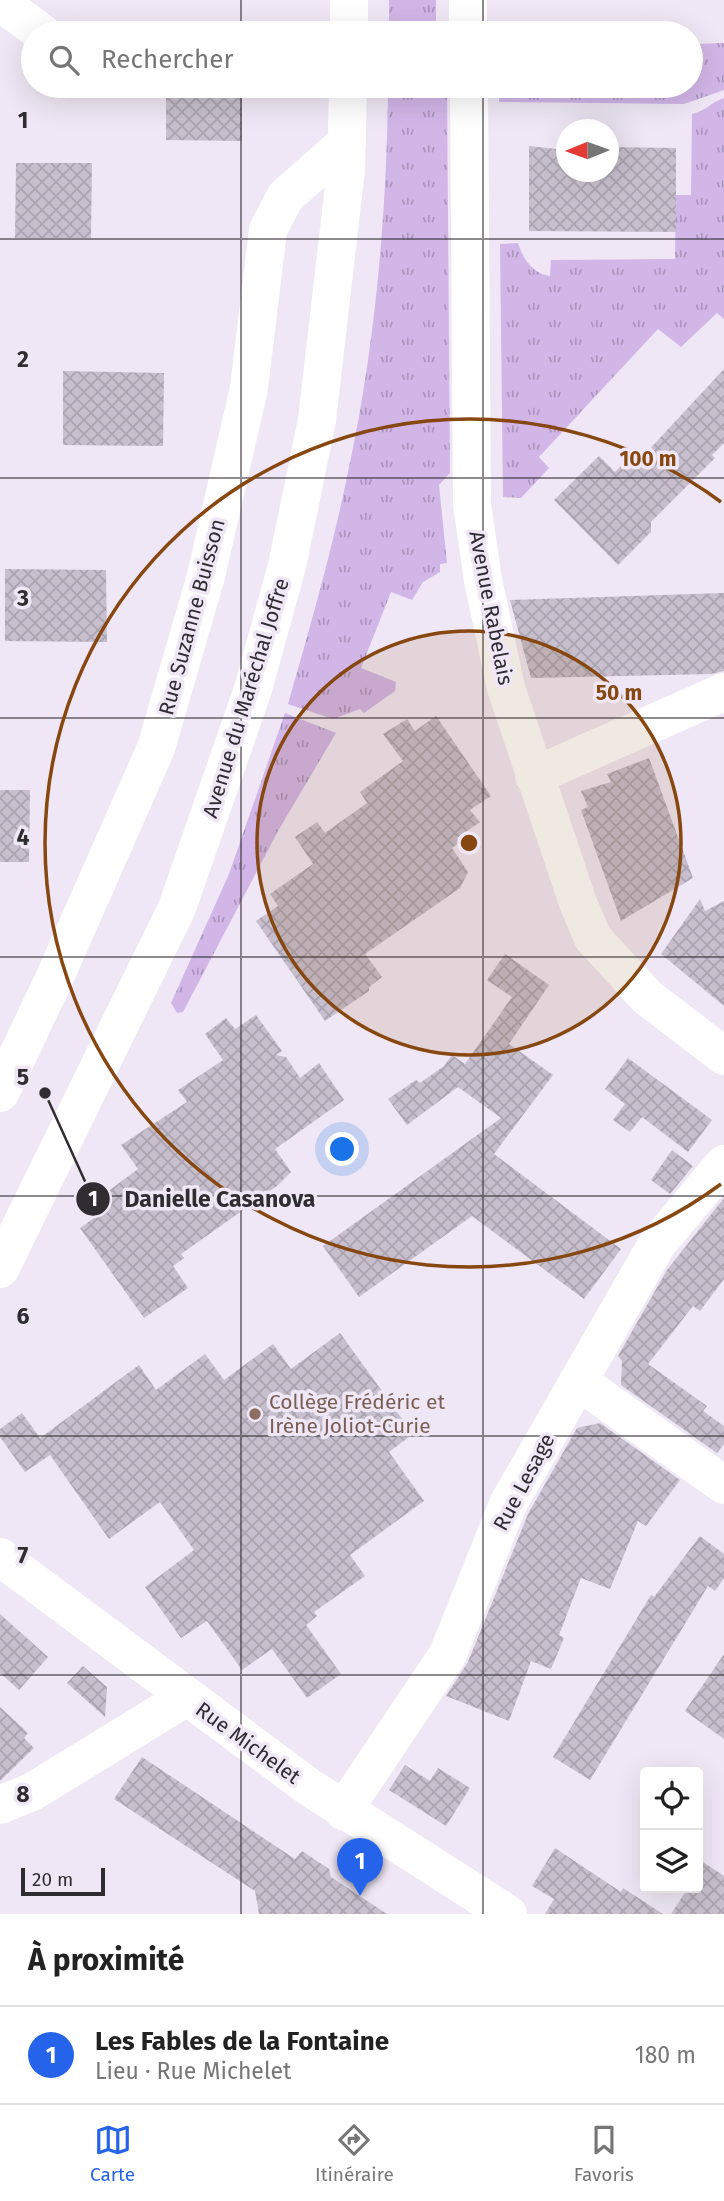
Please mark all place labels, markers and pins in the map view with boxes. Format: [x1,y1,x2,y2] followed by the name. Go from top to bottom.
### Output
[457,831,481,855] centre of rings
[75,1177,329,1221] callout: Danielle Casanova
[269,1389,445,1439] place label: Collège Frédéric et Irène Joliot-Curie
[247,1406,263,1422] marker: Collège Frédéric et Irène Joliot-Curie
[337,1838,383,1896] pin: 1

